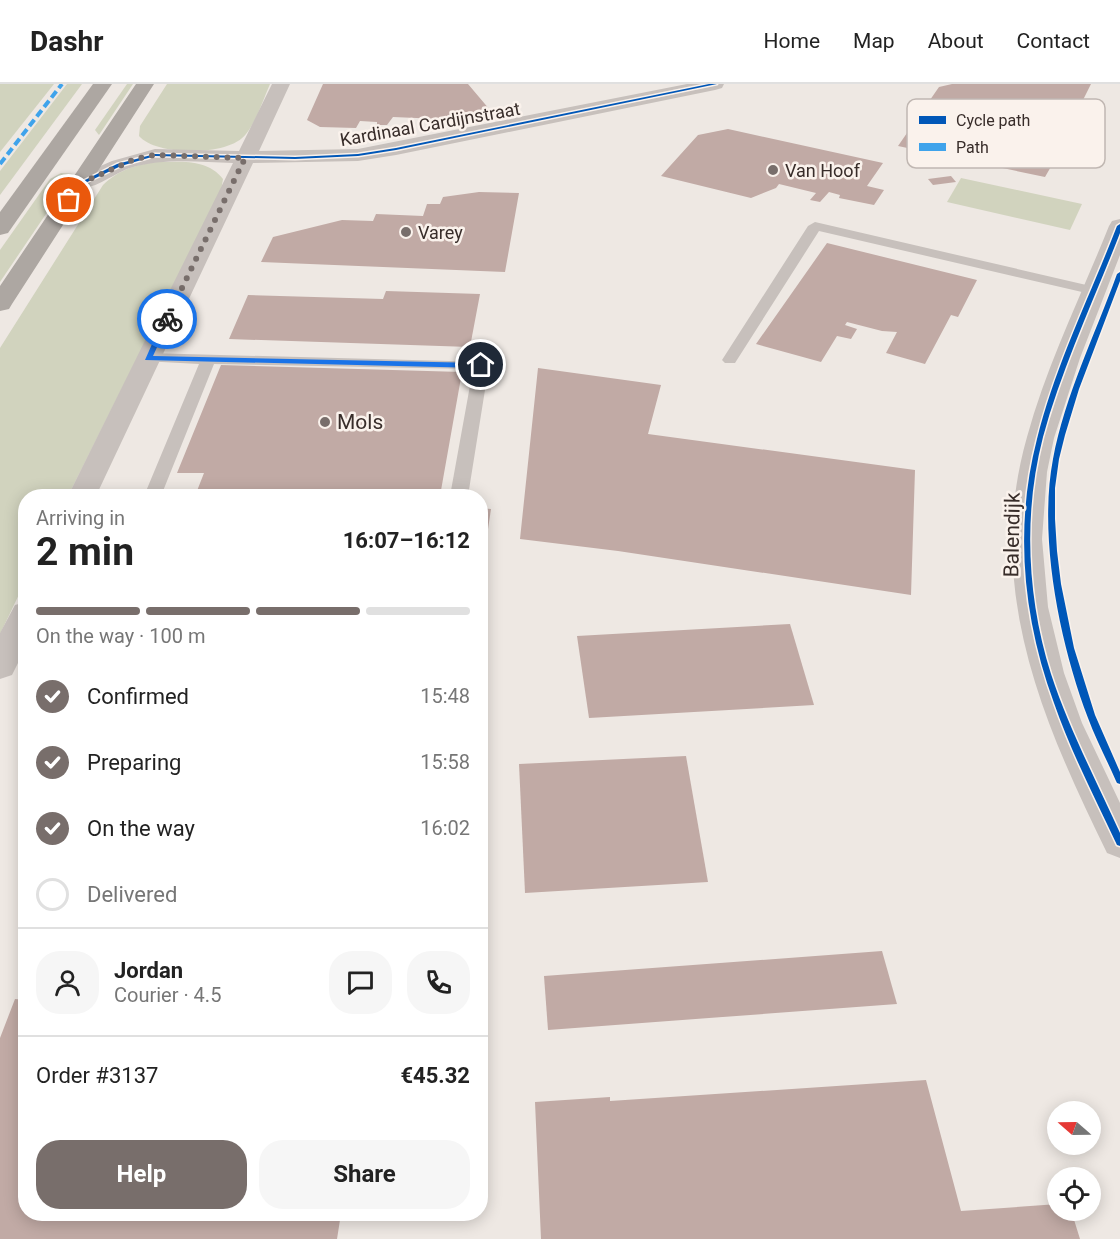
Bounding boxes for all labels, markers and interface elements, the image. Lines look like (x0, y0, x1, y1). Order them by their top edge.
text: Dashr (30, 25, 104, 58)
text: Home (764, 29, 820, 53)
text: Map (853, 29, 895, 53)
text: About (928, 29, 984, 53)
text: Contact (1017, 29, 1090, 53)
street label: Kardinaal Cardijnstraat (338, 98, 522, 150)
legend (907, 99, 1105, 168)
text: Cycle path (956, 111, 1030, 130)
text: Path (956, 138, 989, 157)
place label: Van Hoof (785, 160, 861, 181)
marker: Van Hoof (766, 163, 780, 177)
pin (43, 174, 94, 225)
icon: bag (52, 183, 85, 216)
place label: Varey (418, 222, 463, 243)
marker: Varey (399, 225, 413, 239)
courier (137, 289, 197, 349)
icon: bike (151, 303, 184, 336)
pin (455, 339, 506, 390)
icon: home (464, 348, 497, 381)
place label: Mols (337, 410, 383, 434)
marker: Mols (318, 415, 332, 429)
street label: Balendijk (999, 492, 1025, 578)
text: Arriving in (36, 506, 125, 530)
text: 16:07–16:12 (343, 528, 470, 553)
text: 2 min (36, 529, 134, 575)
text: On the way · 100 m (36, 624, 205, 648)
icon: check (36, 680, 69, 713)
text: Confirmed (87, 684, 189, 709)
text: 15:48 (420, 684, 470, 708)
icon: check (36, 746, 69, 779)
text: Preparing (87, 750, 181, 775)
text: 15:58 (420, 750, 470, 774)
icon: check (36, 812, 69, 845)
text: On the way (87, 816, 195, 841)
text: 16:02 (420, 816, 470, 840)
text: Delivered (87, 882, 177, 907)
button: person (36, 951, 99, 1014)
button: chat (329, 951, 392, 1014)
button: phone (407, 951, 470, 1014)
text: Jordan (114, 958, 183, 983)
text: Courier · 4.5 (114, 983, 221, 1007)
text: Order #3137 (36, 1063, 158, 1088)
text: €45.32 (401, 1063, 470, 1088)
north arrow (1047, 1101, 1101, 1155)
map controls (1047, 1101, 1101, 1221)
button: Help (36, 1140, 247, 1209)
button: Share (259, 1140, 470, 1209)
button: locate (1047, 1167, 1101, 1221)

